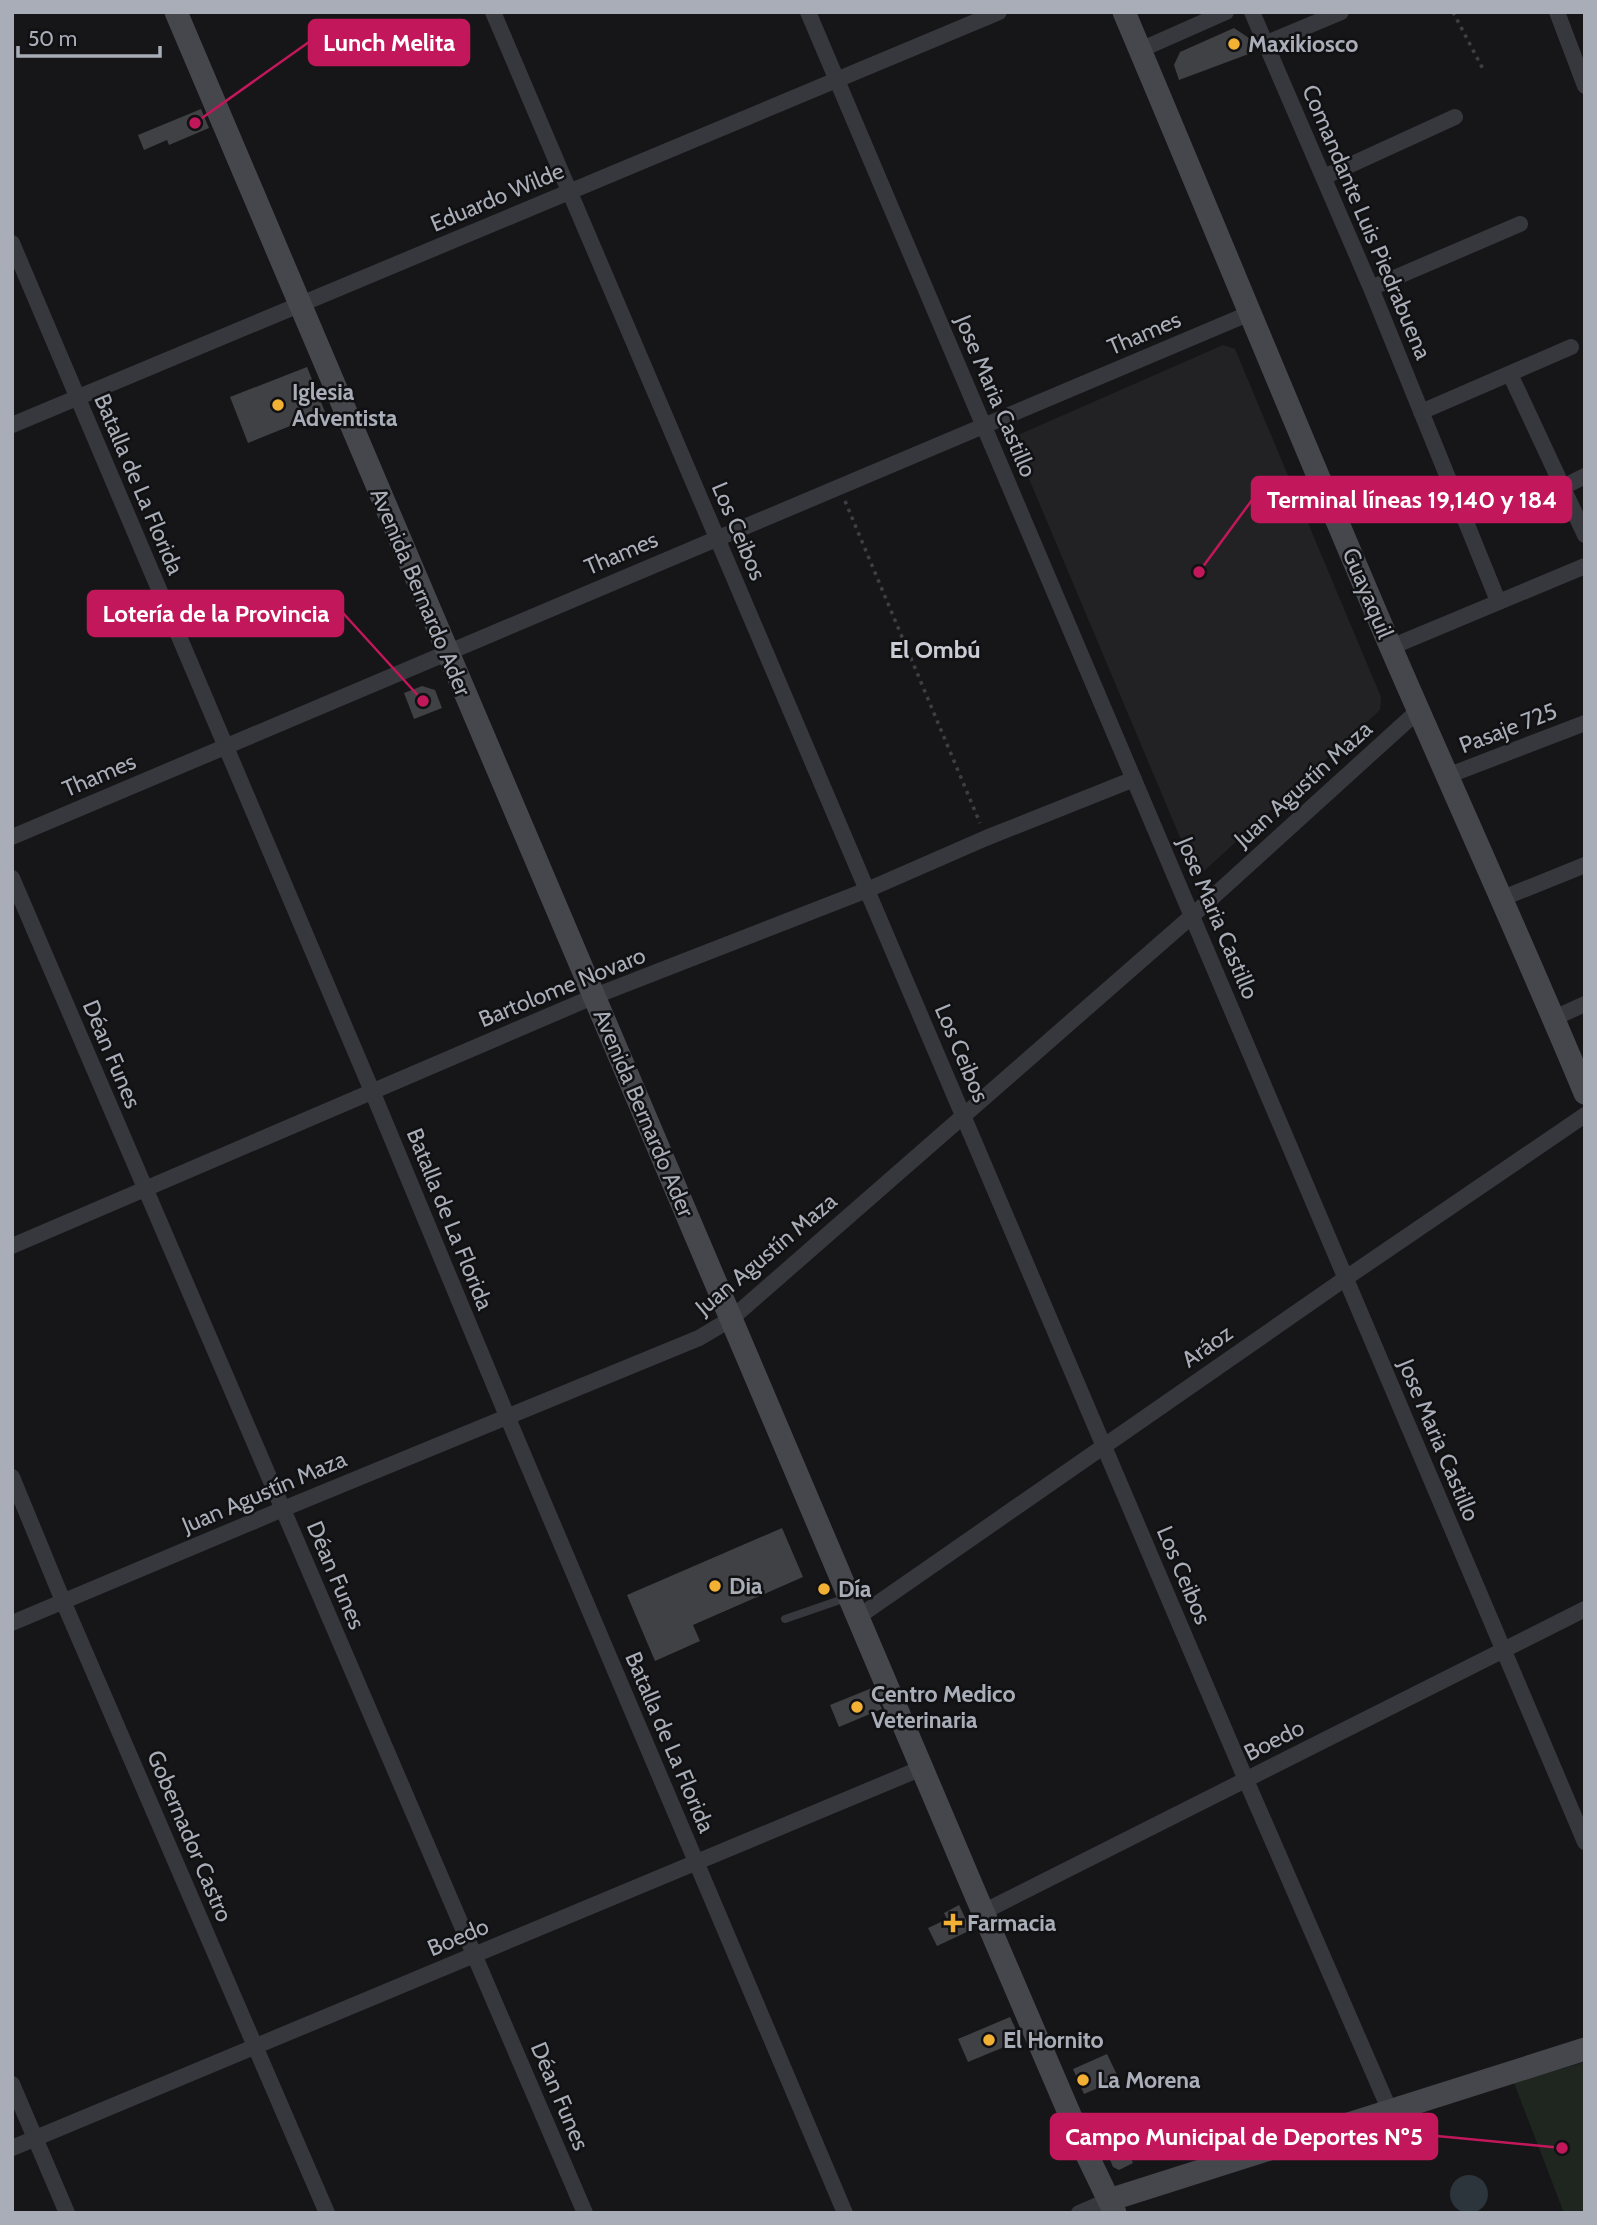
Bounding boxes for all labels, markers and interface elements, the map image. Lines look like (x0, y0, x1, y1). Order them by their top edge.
scale bar (18, 14, 159, 58)
callout: Lunch Melita (309, 20, 469, 65)
text: 50 m (28, 26, 77, 51)
text: Lunch Melita (323, 28, 455, 57)
place label: Maxikiosco (1248, 30, 1358, 58)
marker: Maxikiosco (1226, 36, 1242, 52)
street label: Comandante Luis Piedrabuena (1296, 80, 1438, 364)
street label: Eduardo Wilde (426, 156, 568, 238)
street label: Thames (1103, 305, 1185, 361)
street label: Jose Maria Castillo (949, 310, 1043, 481)
place label: Iglesia Adventista (292, 378, 398, 432)
street label: Batalla de La Florida (88, 389, 190, 579)
marker: Iglesia Adventista (270, 397, 286, 413)
callout: Terminal líneas 19,140 y 184 (1252, 477, 1571, 522)
street label: Los Ceibos (706, 478, 772, 584)
street label: Avenida Bernardo Ader (365, 484, 478, 701)
text: Terminal líneas 19,140 y 184 (1267, 485, 1557, 514)
street label: Thames (580, 525, 662, 581)
street label: Guayaquil (1336, 544, 1400, 643)
callout: Lotería de la Provincia (88, 591, 343, 636)
text: Lotería de la Provincia (103, 599, 330, 628)
district label: El Ombú (889, 635, 981, 664)
street label: Pasaje 725 (1455, 697, 1561, 759)
street label: Juan Agustín Maza (1228, 715, 1378, 854)
street label: Thames (58, 747, 140, 803)
street label: Jose Maria Castillo (1171, 832, 1265, 1003)
street label: Bartolome Novaro (474, 941, 650, 1033)
street label: Déan Funes (77, 996, 147, 1112)
street label: Los Ceibos (929, 1000, 995, 1106)
street label: Avenida Bernardo Ader (588, 1005, 701, 1222)
street label: Batalla de La Florida (401, 1124, 499, 1314)
street label: Juan Agustín Maza (689, 1187, 842, 1322)
street label: Aráoz (1176, 1319, 1238, 1373)
street label: Jose Maria Castillo (1392, 1354, 1486, 1525)
street label: Juan Agustín Maza (177, 1445, 350, 1540)
street label: Déan Funes (301, 1517, 371, 1633)
street label: Los Ceibos (1151, 1522, 1217, 1628)
place label: Dia (729, 1572, 763, 1600)
place label: Día (838, 1575, 872, 1603)
marker: Dia (707, 1578, 723, 1594)
marker: Día (816, 1581, 832, 1597)
street label: Batalla de La Florida (619, 1647, 721, 1837)
place label: Centro Medico Veterinaria (871, 1680, 1016, 1734)
marker: Centro Medico Veterinaria (849, 1699, 865, 1715)
street label: Boedo (1239, 1713, 1309, 1767)
street label: Gobernador Castro (141, 1746, 239, 1926)
place label: Farmacia (967, 1909, 1057, 1937)
street label: Boedo (423, 1912, 493, 1962)
marker: Farmacia (945, 1915, 961, 1931)
place label: El Hornito (1003, 2026, 1104, 2054)
marker: El Hornito (981, 2032, 997, 2048)
street label: Déan Funes (525, 2038, 595, 2154)
place label: La Morena (1097, 2066, 1201, 2094)
marker: La Morena (1075, 2072, 1091, 2088)
callout: Campo Municipal de Deportes Nº5 (1051, 2114, 1437, 2159)
text: Campo Municipal de Deportes Nº5 (1065, 2122, 1423, 2151)

